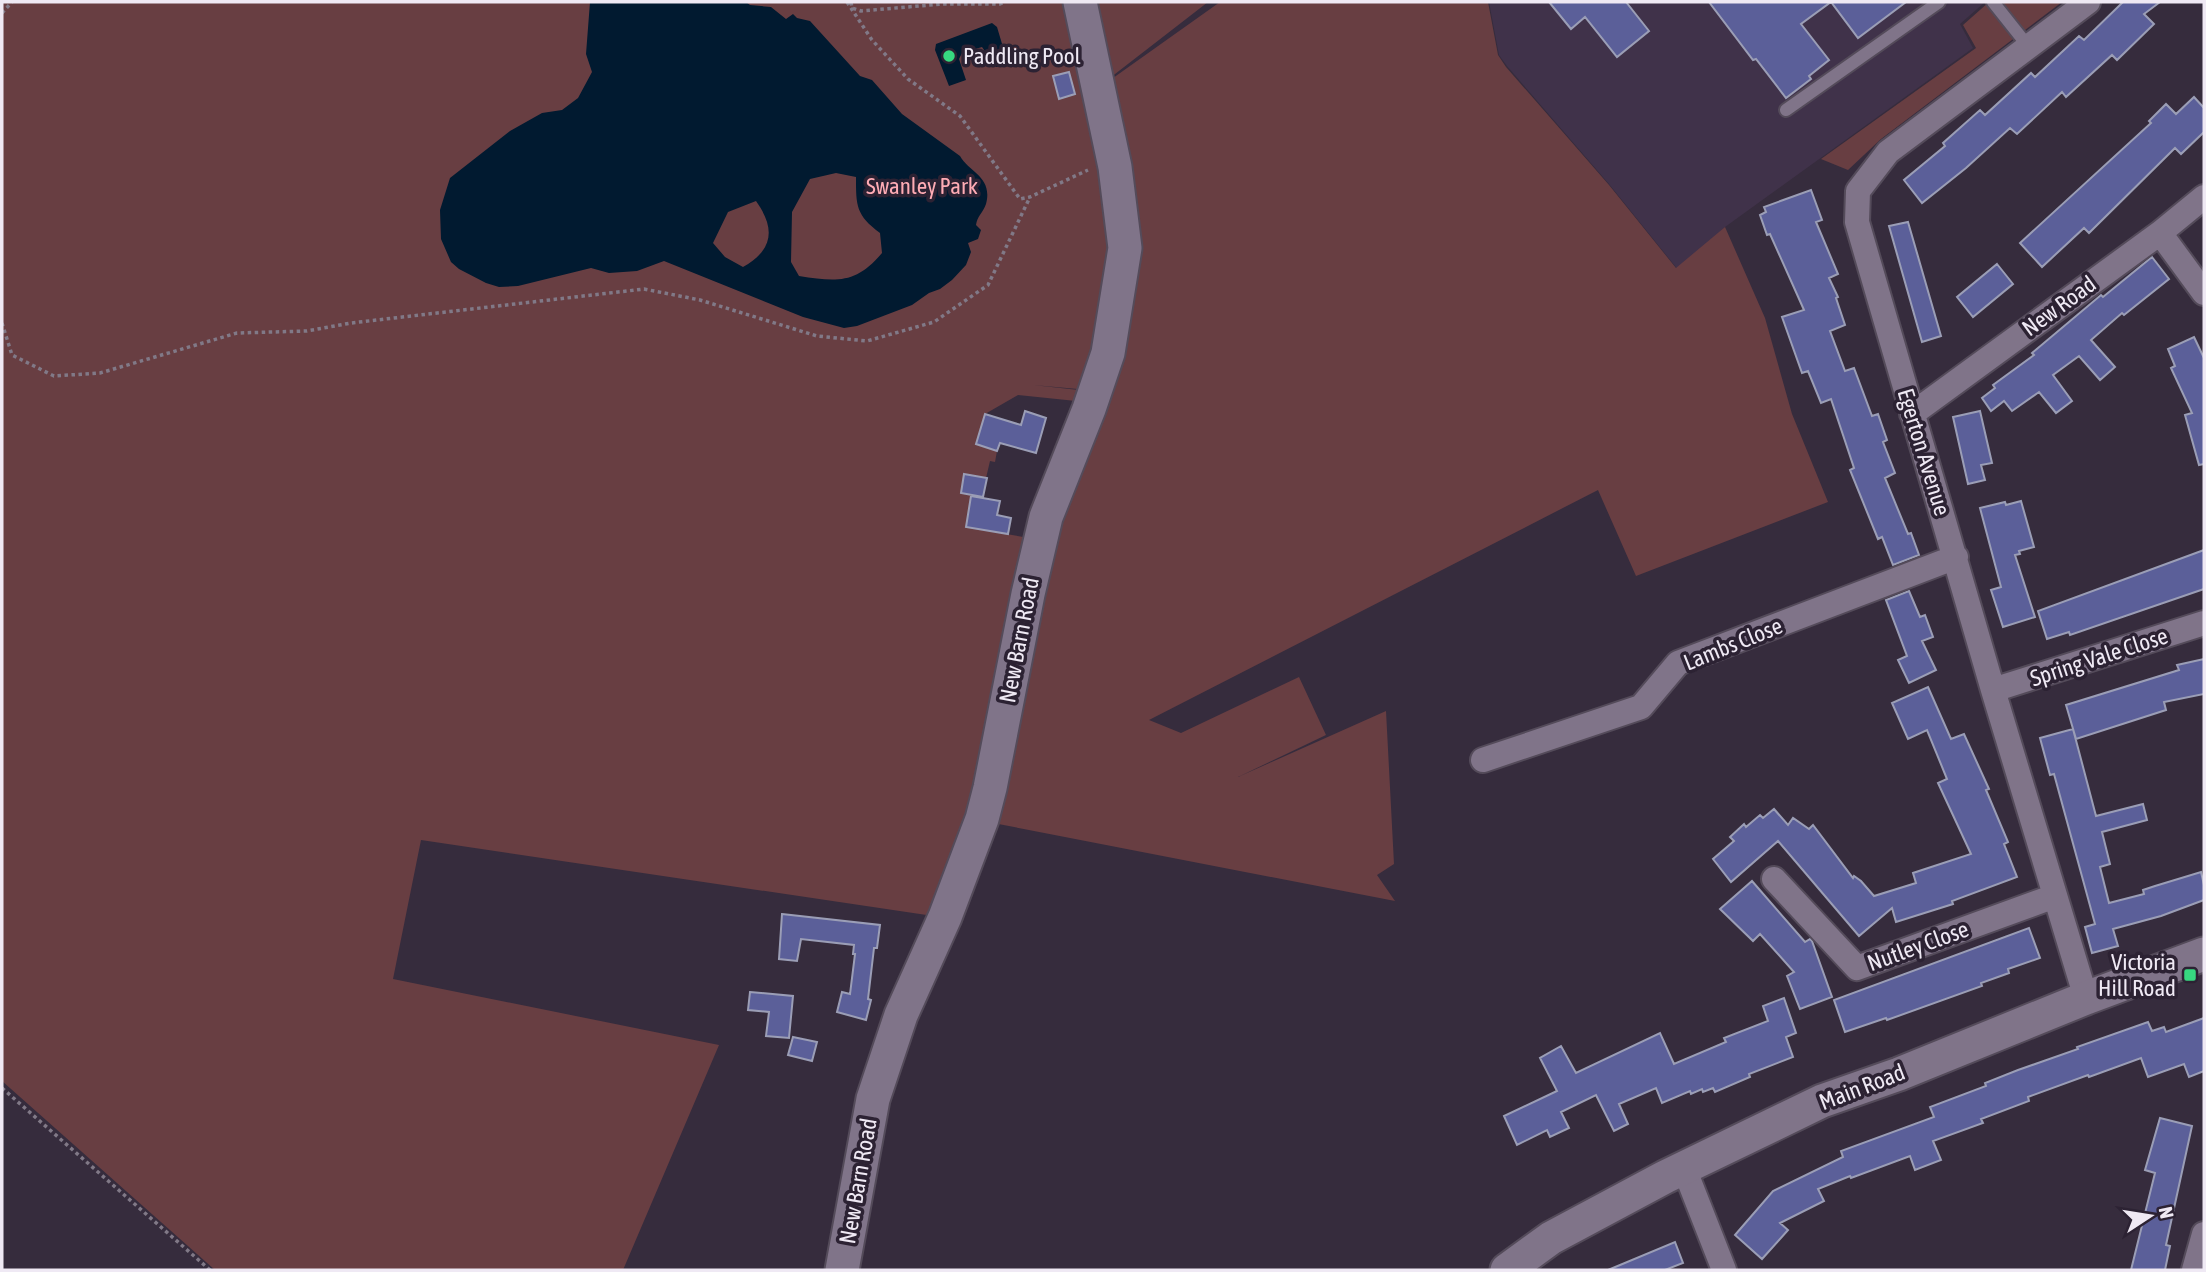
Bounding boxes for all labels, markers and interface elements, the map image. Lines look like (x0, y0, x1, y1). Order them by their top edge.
place label: Paddling Pool (963, 43, 1081, 69)
marker: Paddling Pool (941, 48, 957, 64)
park label: Swanley Park (866, 173, 978, 199)
street label: New Road (2017, 271, 2101, 341)
street label: Egerton Avenue (1892, 385, 1956, 519)
street label: New Barn Road (994, 575, 1044, 705)
street label: Lambs Close (1680, 612, 1786, 676)
street label: Spring Vale Close (2027, 623, 2171, 691)
street label: Nutley Close (1864, 916, 1972, 976)
place label: Victoria Hill Road (2098, 949, 2176, 1001)
marker: Victoria Hill Road (2182, 967, 2198, 983)
street label: Main Road (1816, 1059, 1908, 1115)
street label: New Barn Road (834, 1116, 882, 1246)
north arrow (2115, 1181, 2185, 1251)
text: N (2155, 1205, 2179, 1220)

